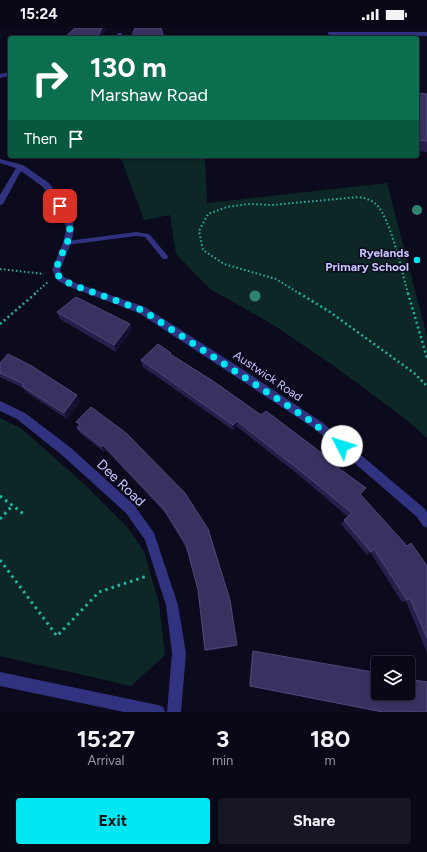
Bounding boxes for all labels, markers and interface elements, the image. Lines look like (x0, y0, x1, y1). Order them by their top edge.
text: 15:24 (20, 5, 58, 23)
text: 130 m (90, 50, 167, 84)
icon: right (24, 52, 76, 104)
text: Marshaw Road (90, 84, 208, 106)
icon: arrive (65, 128, 87, 150)
text: Then (24, 130, 57, 148)
pin (43, 189, 77, 223)
icon: arrive (49, 195, 71, 217)
place label: Ryelands Primary School (325, 246, 409, 274)
marker: Ryelands Primary School (412, 255, 422, 265)
street label: Austwick Road (231, 348, 305, 404)
position arrow (321, 425, 363, 467)
street label: Dee Road (93, 456, 149, 510)
map controls (371, 656, 415, 700)
button: layers (371, 656, 415, 700)
text: 15:27 (77, 724, 135, 753)
text: 3 (216, 724, 229, 753)
text: 180 (310, 724, 350, 753)
text: Arrival (88, 753, 124, 768)
text: min (212, 753, 233, 768)
text: m (325, 753, 336, 768)
button: Exit (16, 798, 210, 844)
button: Share (218, 798, 411, 844)

